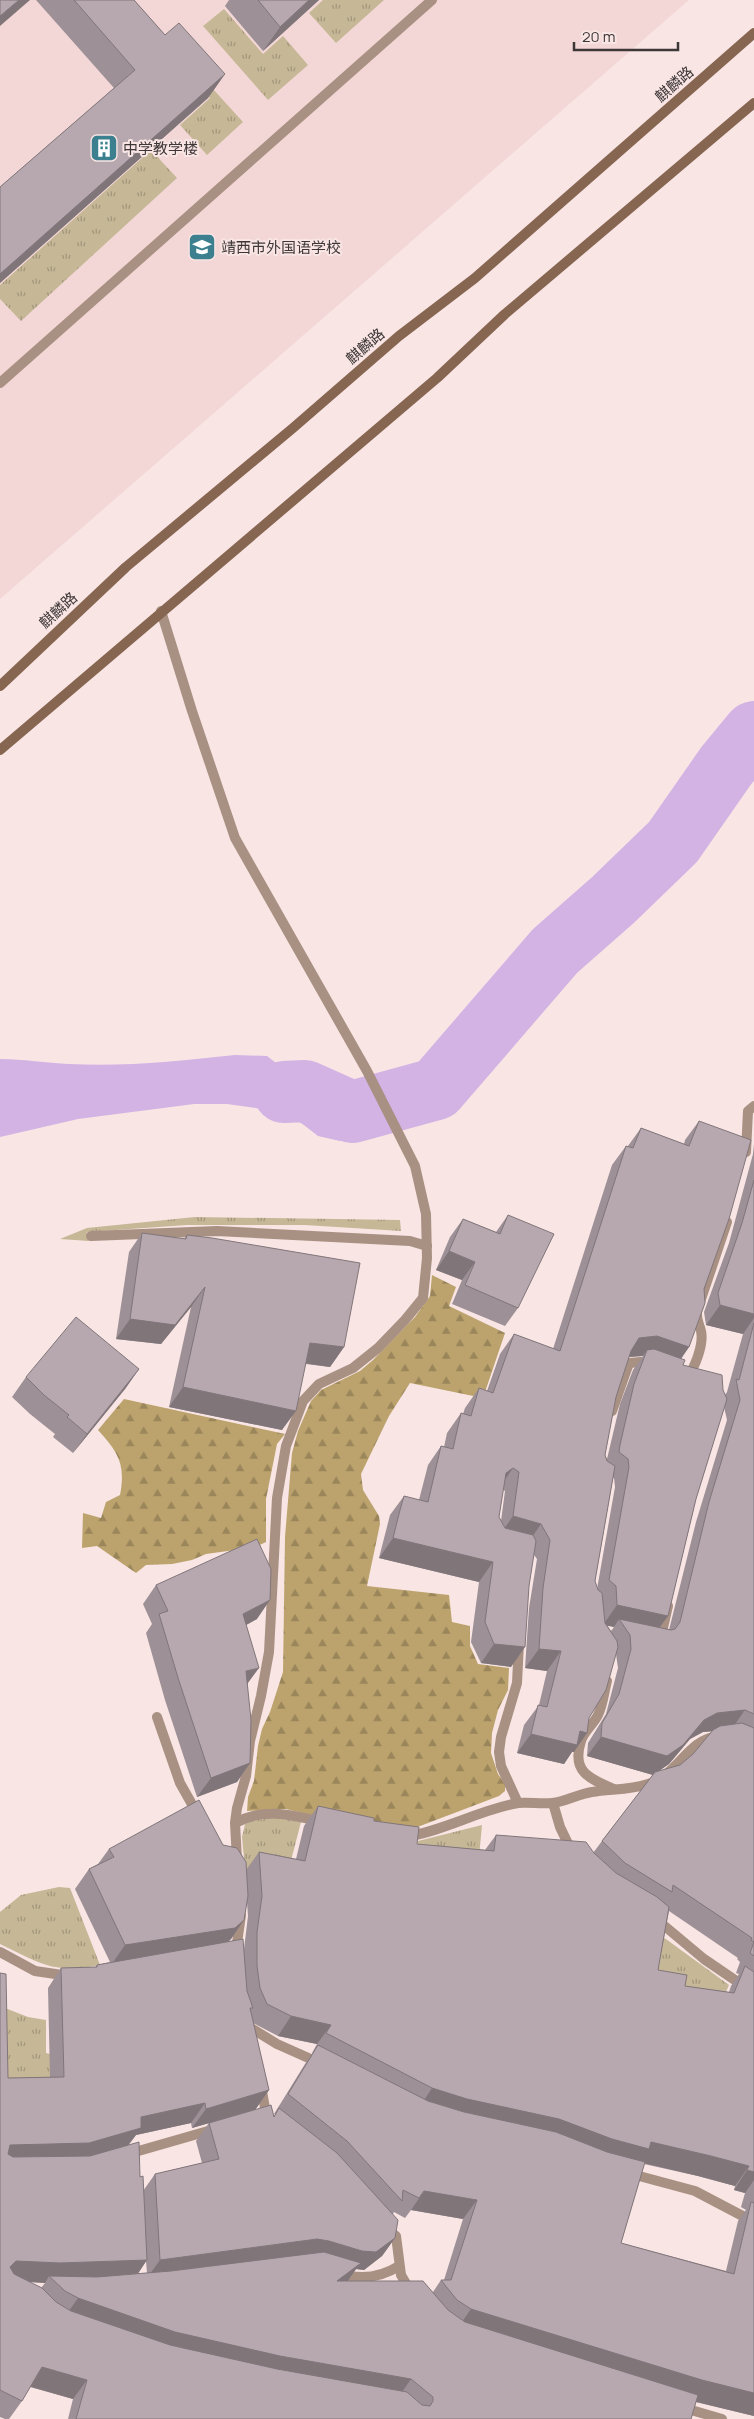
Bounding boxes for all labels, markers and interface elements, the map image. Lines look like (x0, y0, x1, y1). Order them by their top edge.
scale bar (574, 20, 678, 52)
text: 20 m (582, 26, 615, 47)
street label: 麒麟路 (650, 61, 698, 107)
building icon: 中学教学楼 (89, 133, 119, 163)
place label: 中学教学楼 (123, 138, 198, 159)
school or university icon: 靖西市外国语学校 (187, 232, 217, 262)
place label: 靖西市外国语学校 (221, 237, 341, 258)
street label: 麒麟路 (341, 323, 389, 369)
street label: 麒麟路 (34, 587, 82, 633)

